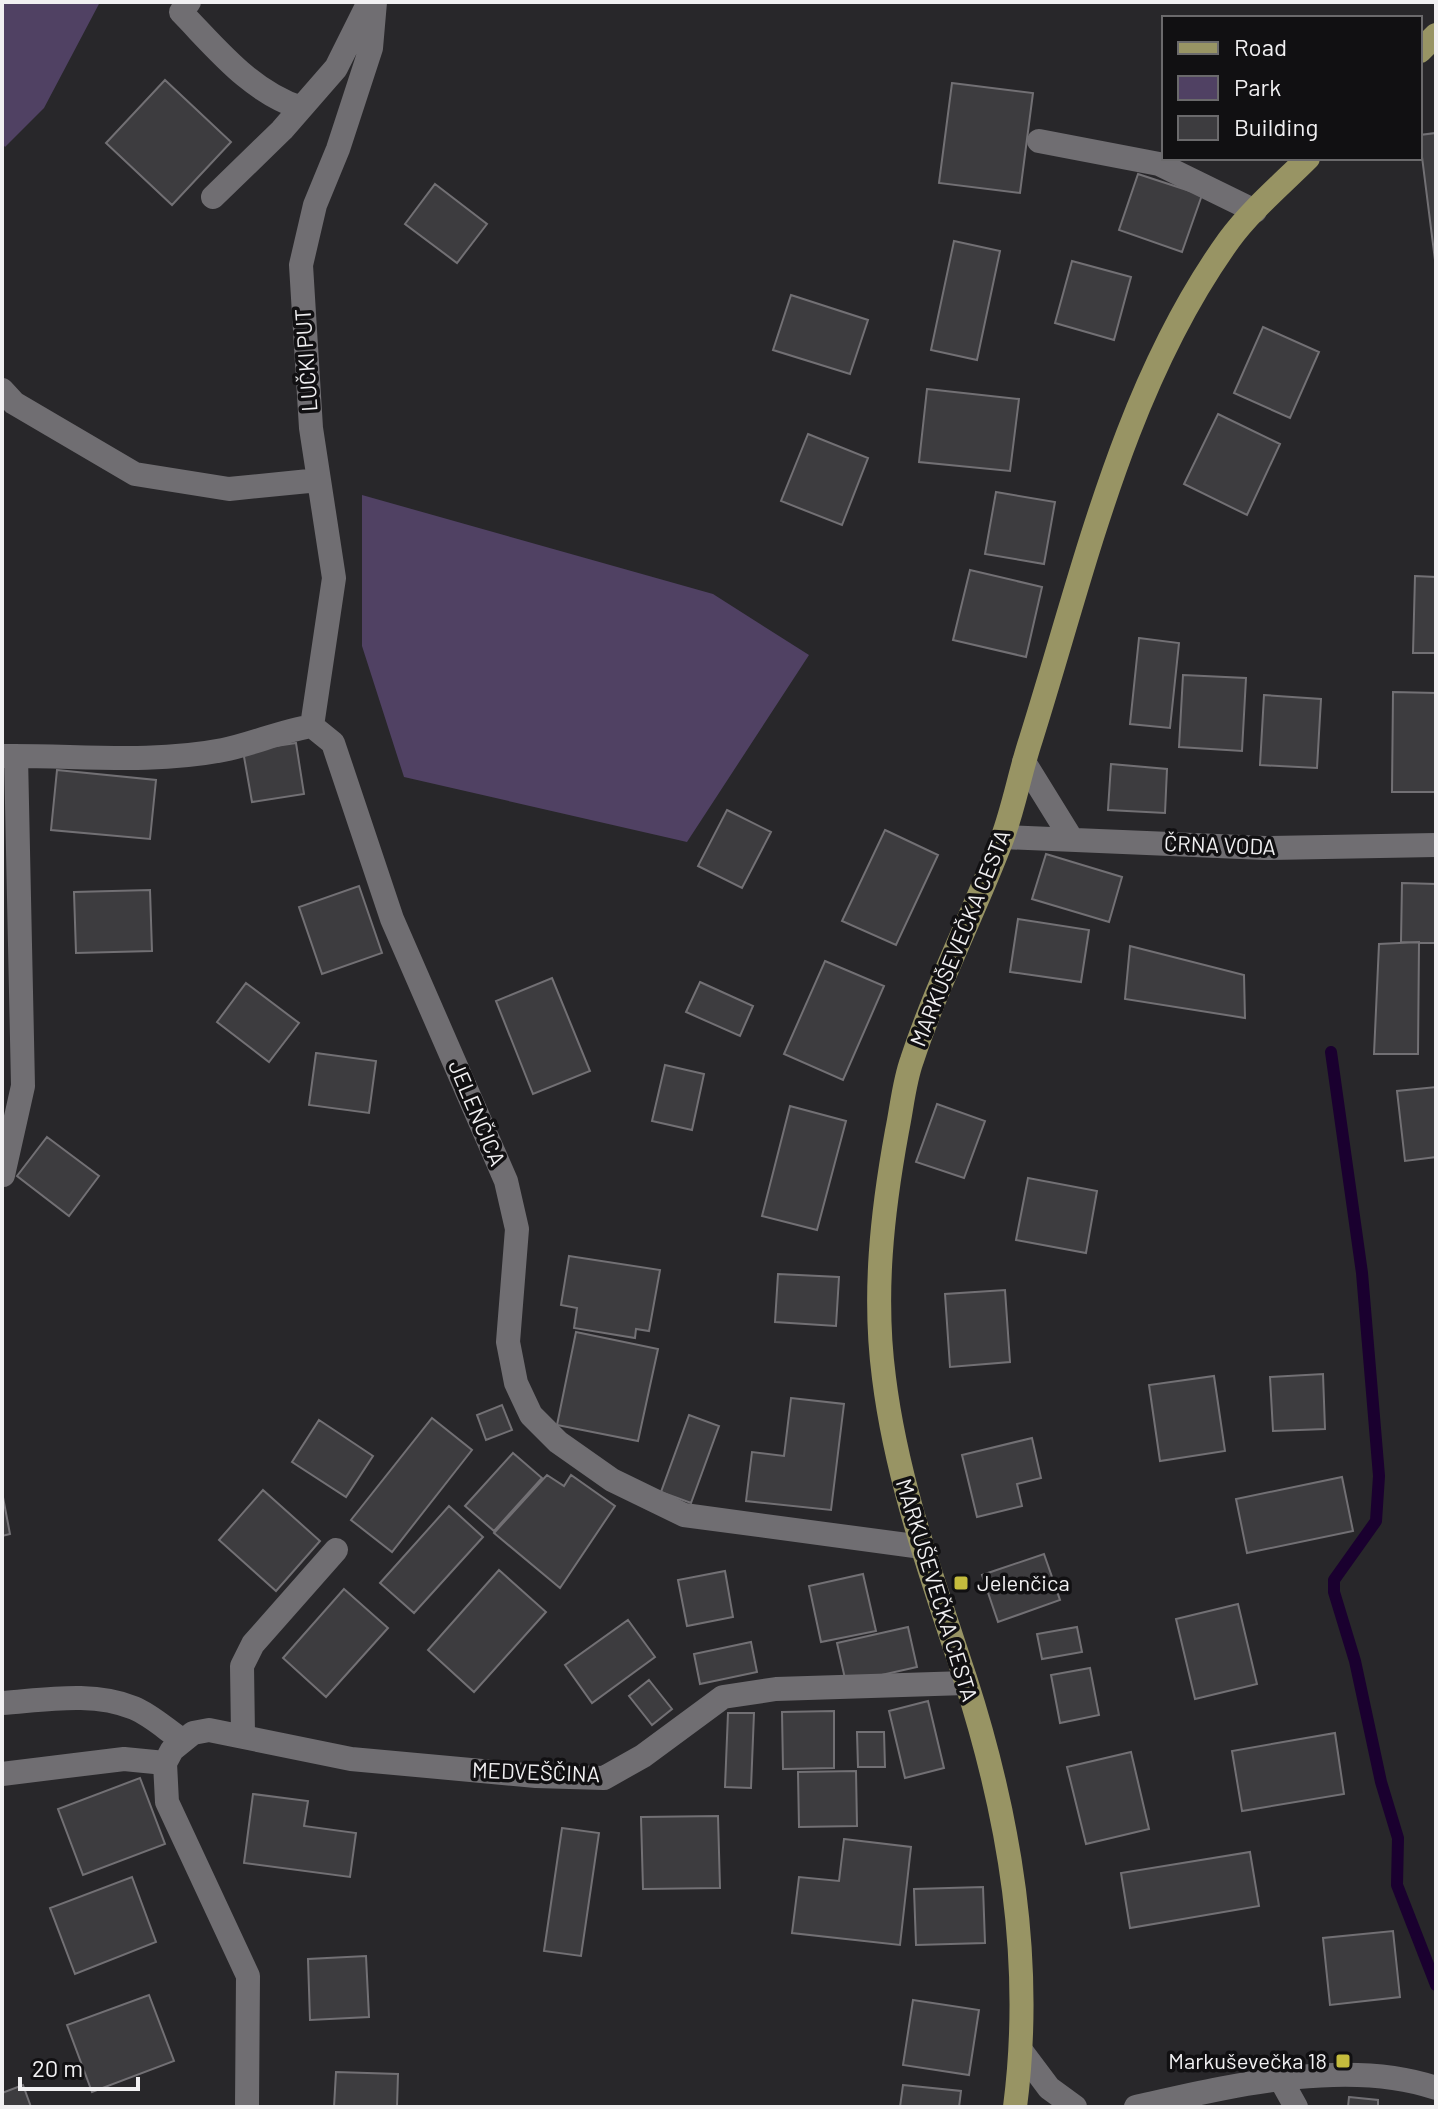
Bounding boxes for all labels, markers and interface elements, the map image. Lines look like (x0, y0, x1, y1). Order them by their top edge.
legend (1162, 16, 1422, 160)
text: Road (1234, 32, 1287, 61)
text: Park (1234, 72, 1281, 101)
text: Building (1234, 112, 1318, 141)
street label: LUČKI PUT (288, 308, 322, 412)
street label: MARKUŠEVEČKA CESTA (904, 825, 1014, 1050)
street label: ČRNA VODA (1164, 829, 1276, 859)
street label: JELENČICA (444, 1056, 512, 1169)
street label: MARKUŠEVEČKA CESTA (892, 1475, 984, 1704)
place label: Jelenčica (977, 1569, 1070, 1595)
marker: Jelenčica (952, 1574, 970, 1592)
street label: MEDVEŠČINA (471, 1756, 601, 1786)
scale bar (20, 2041, 138, 2091)
place label: Markuševečka 18 (1168, 2047, 1327, 2073)
marker: Markuševečka 18 (1334, 2052, 1352, 2070)
text: 20 m (32, 2053, 83, 2082)

